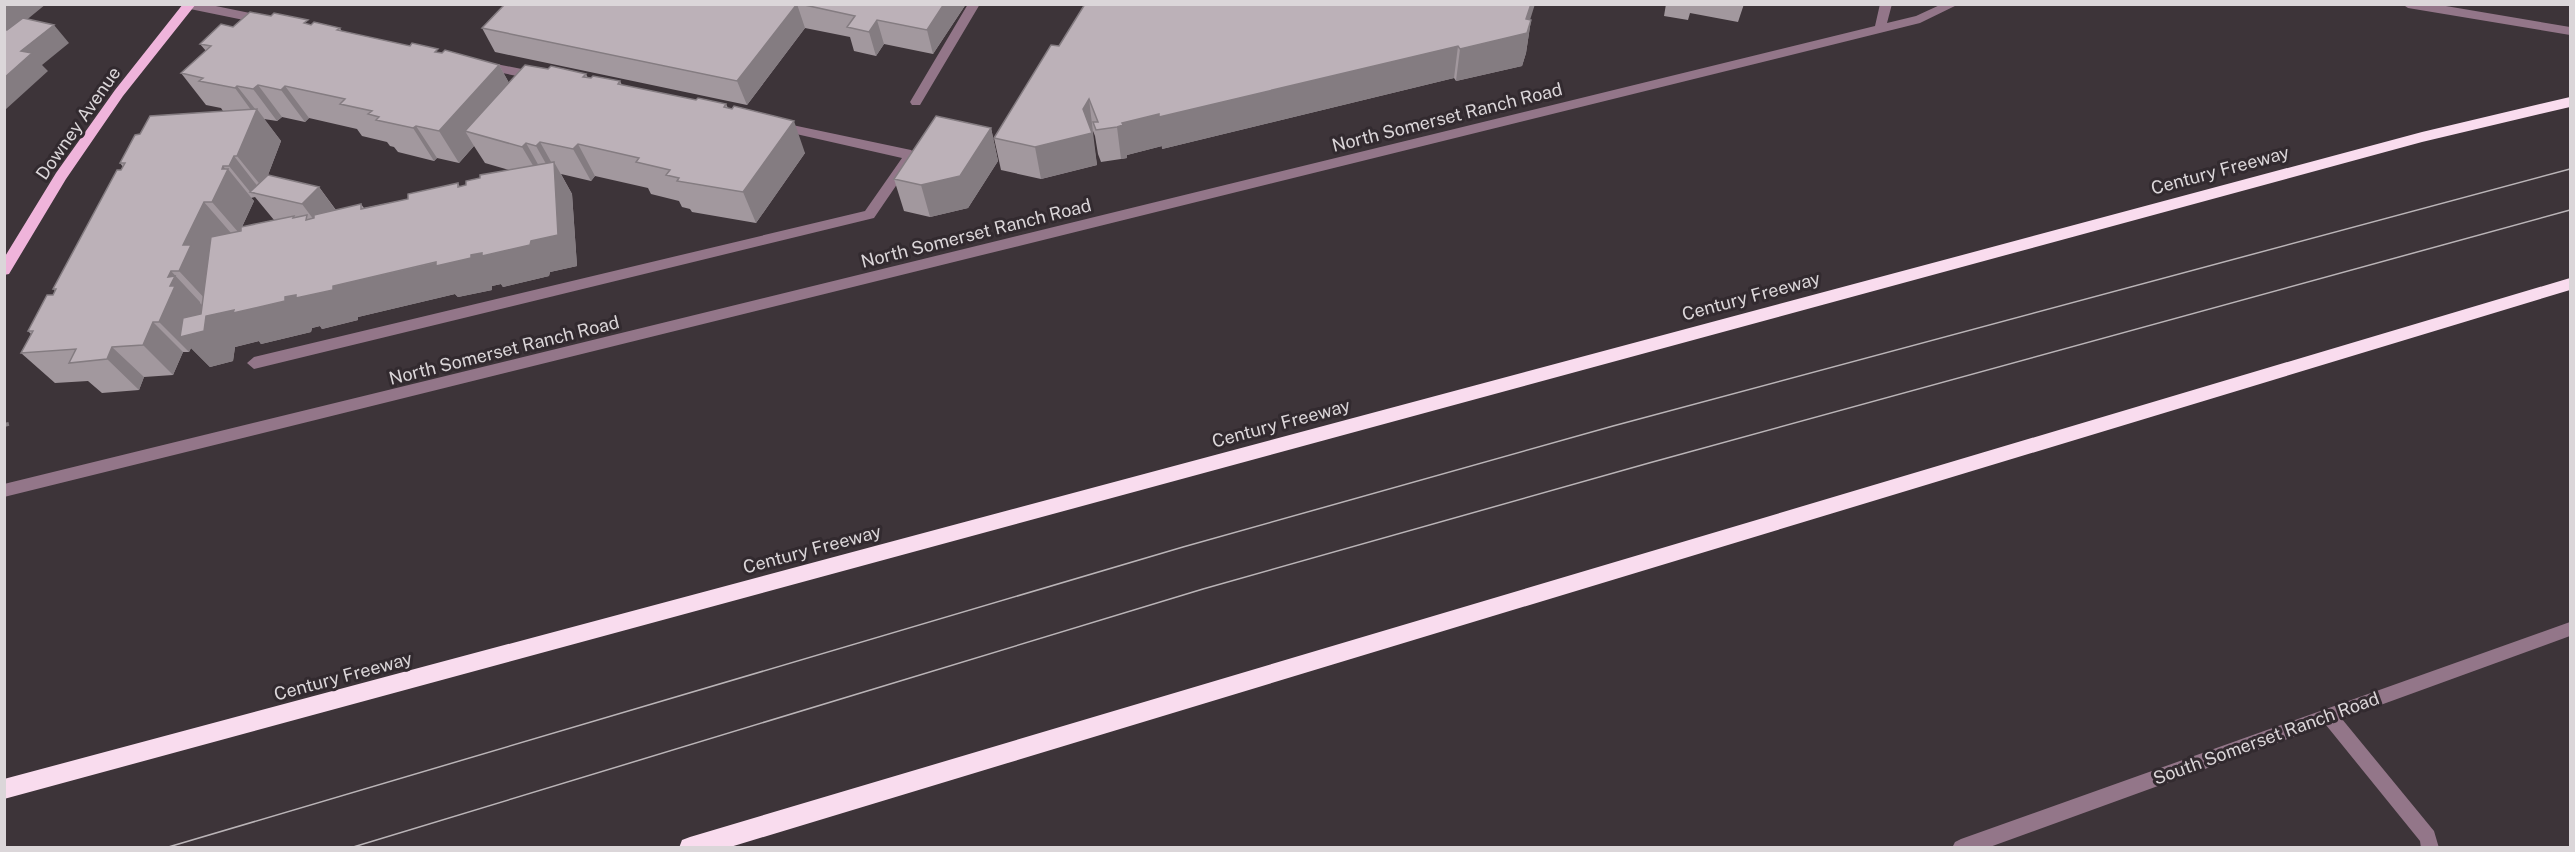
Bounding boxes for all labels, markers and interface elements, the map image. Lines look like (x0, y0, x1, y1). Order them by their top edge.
street label: Downey Avenue (31, 63, 125, 183)
street label: North Somerset Ranch Road (1330, 78, 1564, 156)
street label: Century Freeway (2149, 141, 2292, 199)
street label: North Somerset Ranch Road (859, 194, 1093, 272)
street label: Century Freeway (1680, 267, 1823, 325)
street label: North Somerset Ranch Road (387, 311, 621, 389)
street label: Century Freeway (1210, 394, 1353, 452)
street label: Century Freeway (741, 520, 884, 578)
street label: Century Freeway (272, 647, 415, 705)
street label: South Somerset Ranch Road (2150, 687, 2382, 789)

